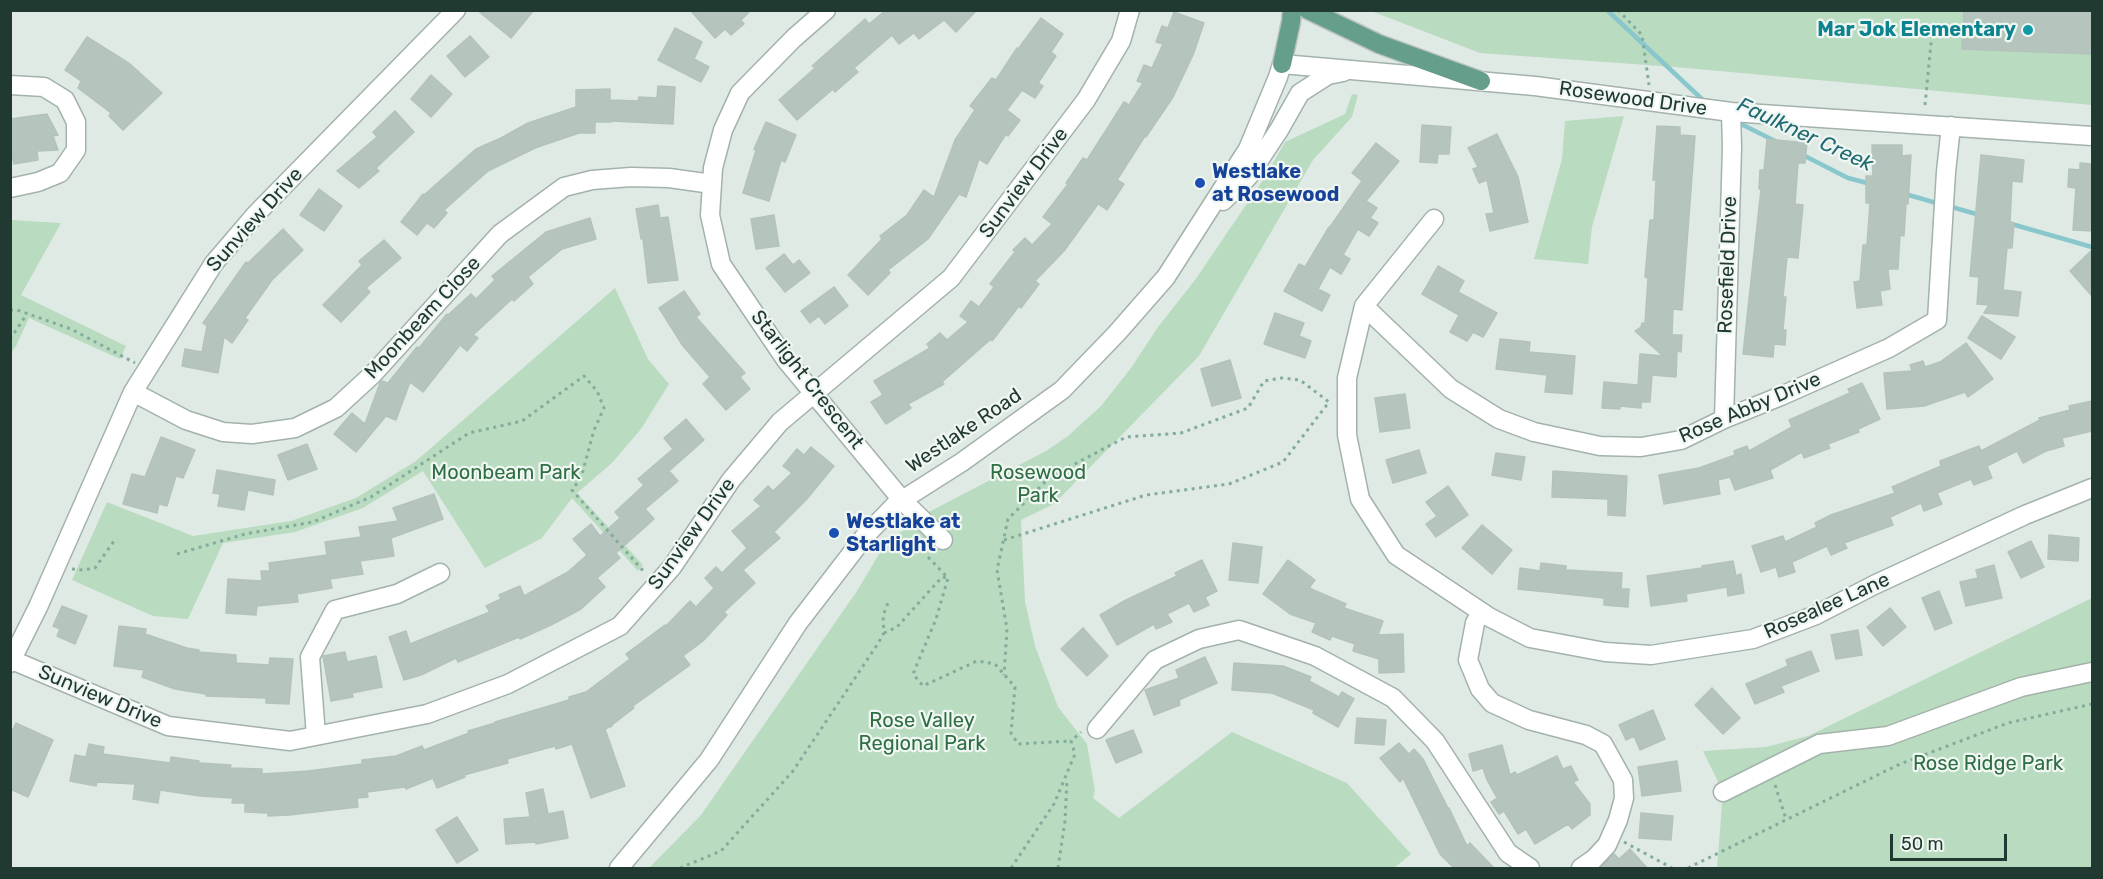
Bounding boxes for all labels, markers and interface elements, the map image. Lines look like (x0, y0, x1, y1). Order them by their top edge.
place label: Mar Jok Elementary (1817, 18, 2016, 42)
marker: Mar Jok Elementary (2021, 23, 2035, 37)
street label: Rosewood Drive (1557, 77, 1709, 121)
water label: Faulkner Creek (1733, 93, 1877, 177)
street label: Sunview Drive (975, 123, 1073, 243)
place label: Westlake at Rosewood (1212, 160, 1339, 207)
street label: Sunview Drive (202, 163, 308, 277)
marker: Westlake at Rosewood (1193, 176, 1207, 190)
street label: Rosefield Drive (1714, 196, 1742, 334)
street label: Moonbeam Close (360, 252, 486, 384)
street label: Starlight Crescent (745, 306, 869, 454)
street label: Rose Abby Drive (1676, 367, 1824, 449)
street label: Westlake Road (902, 384, 1026, 478)
park label: Moonbeam Park (431, 461, 581, 485)
park label: Rosewood Park (990, 461, 1086, 508)
street label: Sunview Drive (643, 473, 741, 595)
place label: Westlake at Starlight (846, 510, 960, 557)
marker: Westlake at Starlight (827, 526, 841, 540)
street label: Rosealee Lane (1761, 568, 1893, 644)
street label: Sunview Drive (34, 660, 166, 734)
park label: Rose Valley Regional Park (859, 709, 985, 756)
park label: Rose Ridge Park (1913, 752, 2063, 776)
scale bar (1893, 822, 2010, 860)
text: 50 m (1901, 833, 1944, 855)

